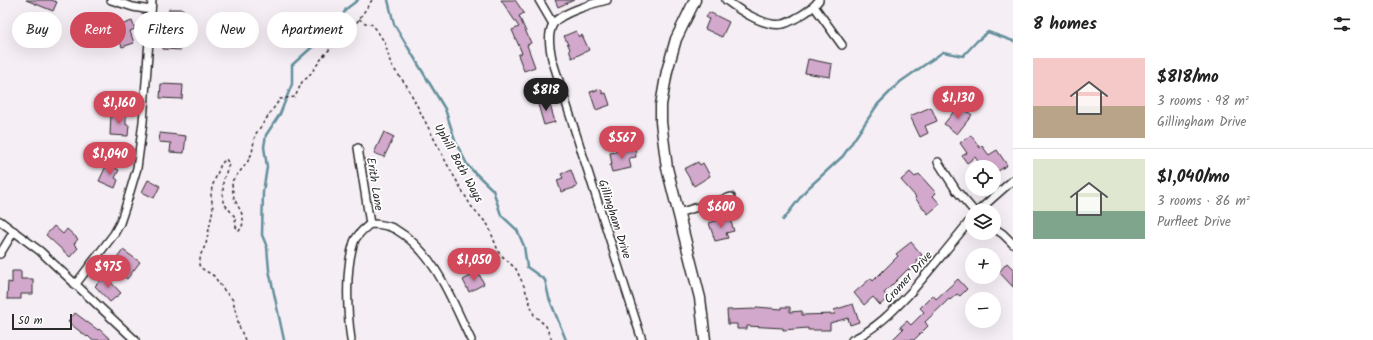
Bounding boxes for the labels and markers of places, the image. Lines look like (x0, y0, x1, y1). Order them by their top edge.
pin: $818 (522, 78, 570, 112)
pin: $1,130 (925, 86, 991, 120)
pin: $1,160 (86, 91, 152, 125)
pin: $567 (598, 126, 646, 160)
pin: $1,040 (77, 142, 143, 176)
pin: $600 (697, 195, 745, 229)
pin: $1,050 (441, 248, 507, 282)
pin: $975 (84, 255, 132, 289)

